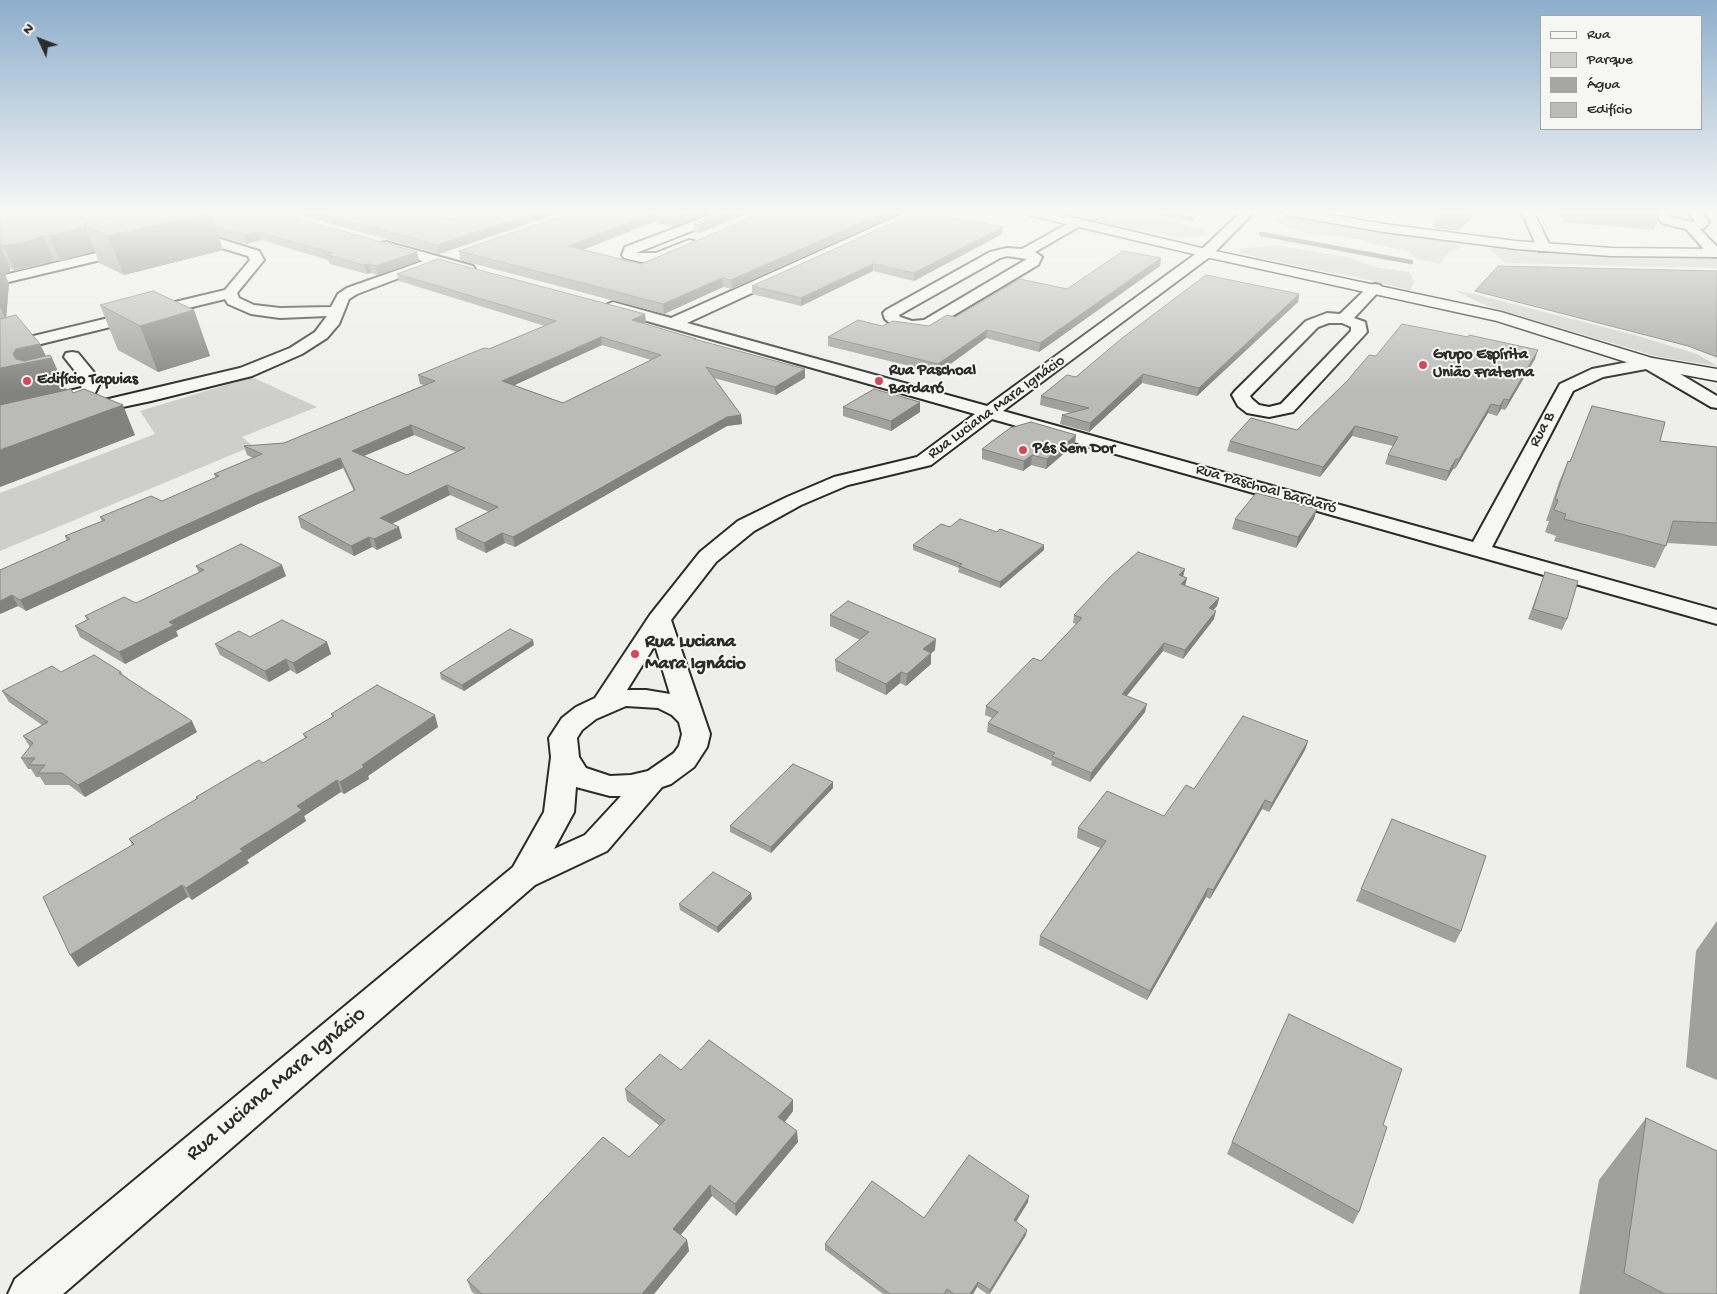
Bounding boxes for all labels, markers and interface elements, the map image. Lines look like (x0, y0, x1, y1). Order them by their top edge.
north arrow (15, 15, 65, 65)
legend (1540, 15, 1702, 130)
text: N (19, 20, 38, 39)
text: Rua (1587, 26, 1610, 44)
text: Parque (1587, 51, 1633, 69)
text: Água (1587, 76, 1620, 94)
text: Edifício (1587, 101, 1632, 119)
place label: Grupo Espírita União Fraterna (1433, 346, 1534, 384)
street label: Rua Luciana Mara Ignácio (925, 352, 1069, 464)
marker: Grupo Espírita União Fraterna (1417, 359, 1429, 371)
place label: Rua Paschoal Bardaró (889, 362, 976, 400)
place label: Edifício Tapuias (37, 371, 138, 391)
marker: Edifício Tapuias (21, 375, 33, 387)
marker: Rua Paschoal Bardaró (873, 375, 885, 387)
street label: Rua B (1526, 409, 1560, 451)
place label: Pés Sem Dor (1033, 440, 1115, 460)
marker: Pés Sem Dor (1017, 444, 1029, 456)
street label: Rua Paschoal Bardaró (1193, 461, 1339, 519)
place label: Rua Luciana Mara Ignácio (645, 632, 746, 676)
marker: Rua Luciana Mara Ignácio (629, 648, 641, 660)
street label: Rua Luciana Mara Ignácio (182, 1002, 372, 1168)

